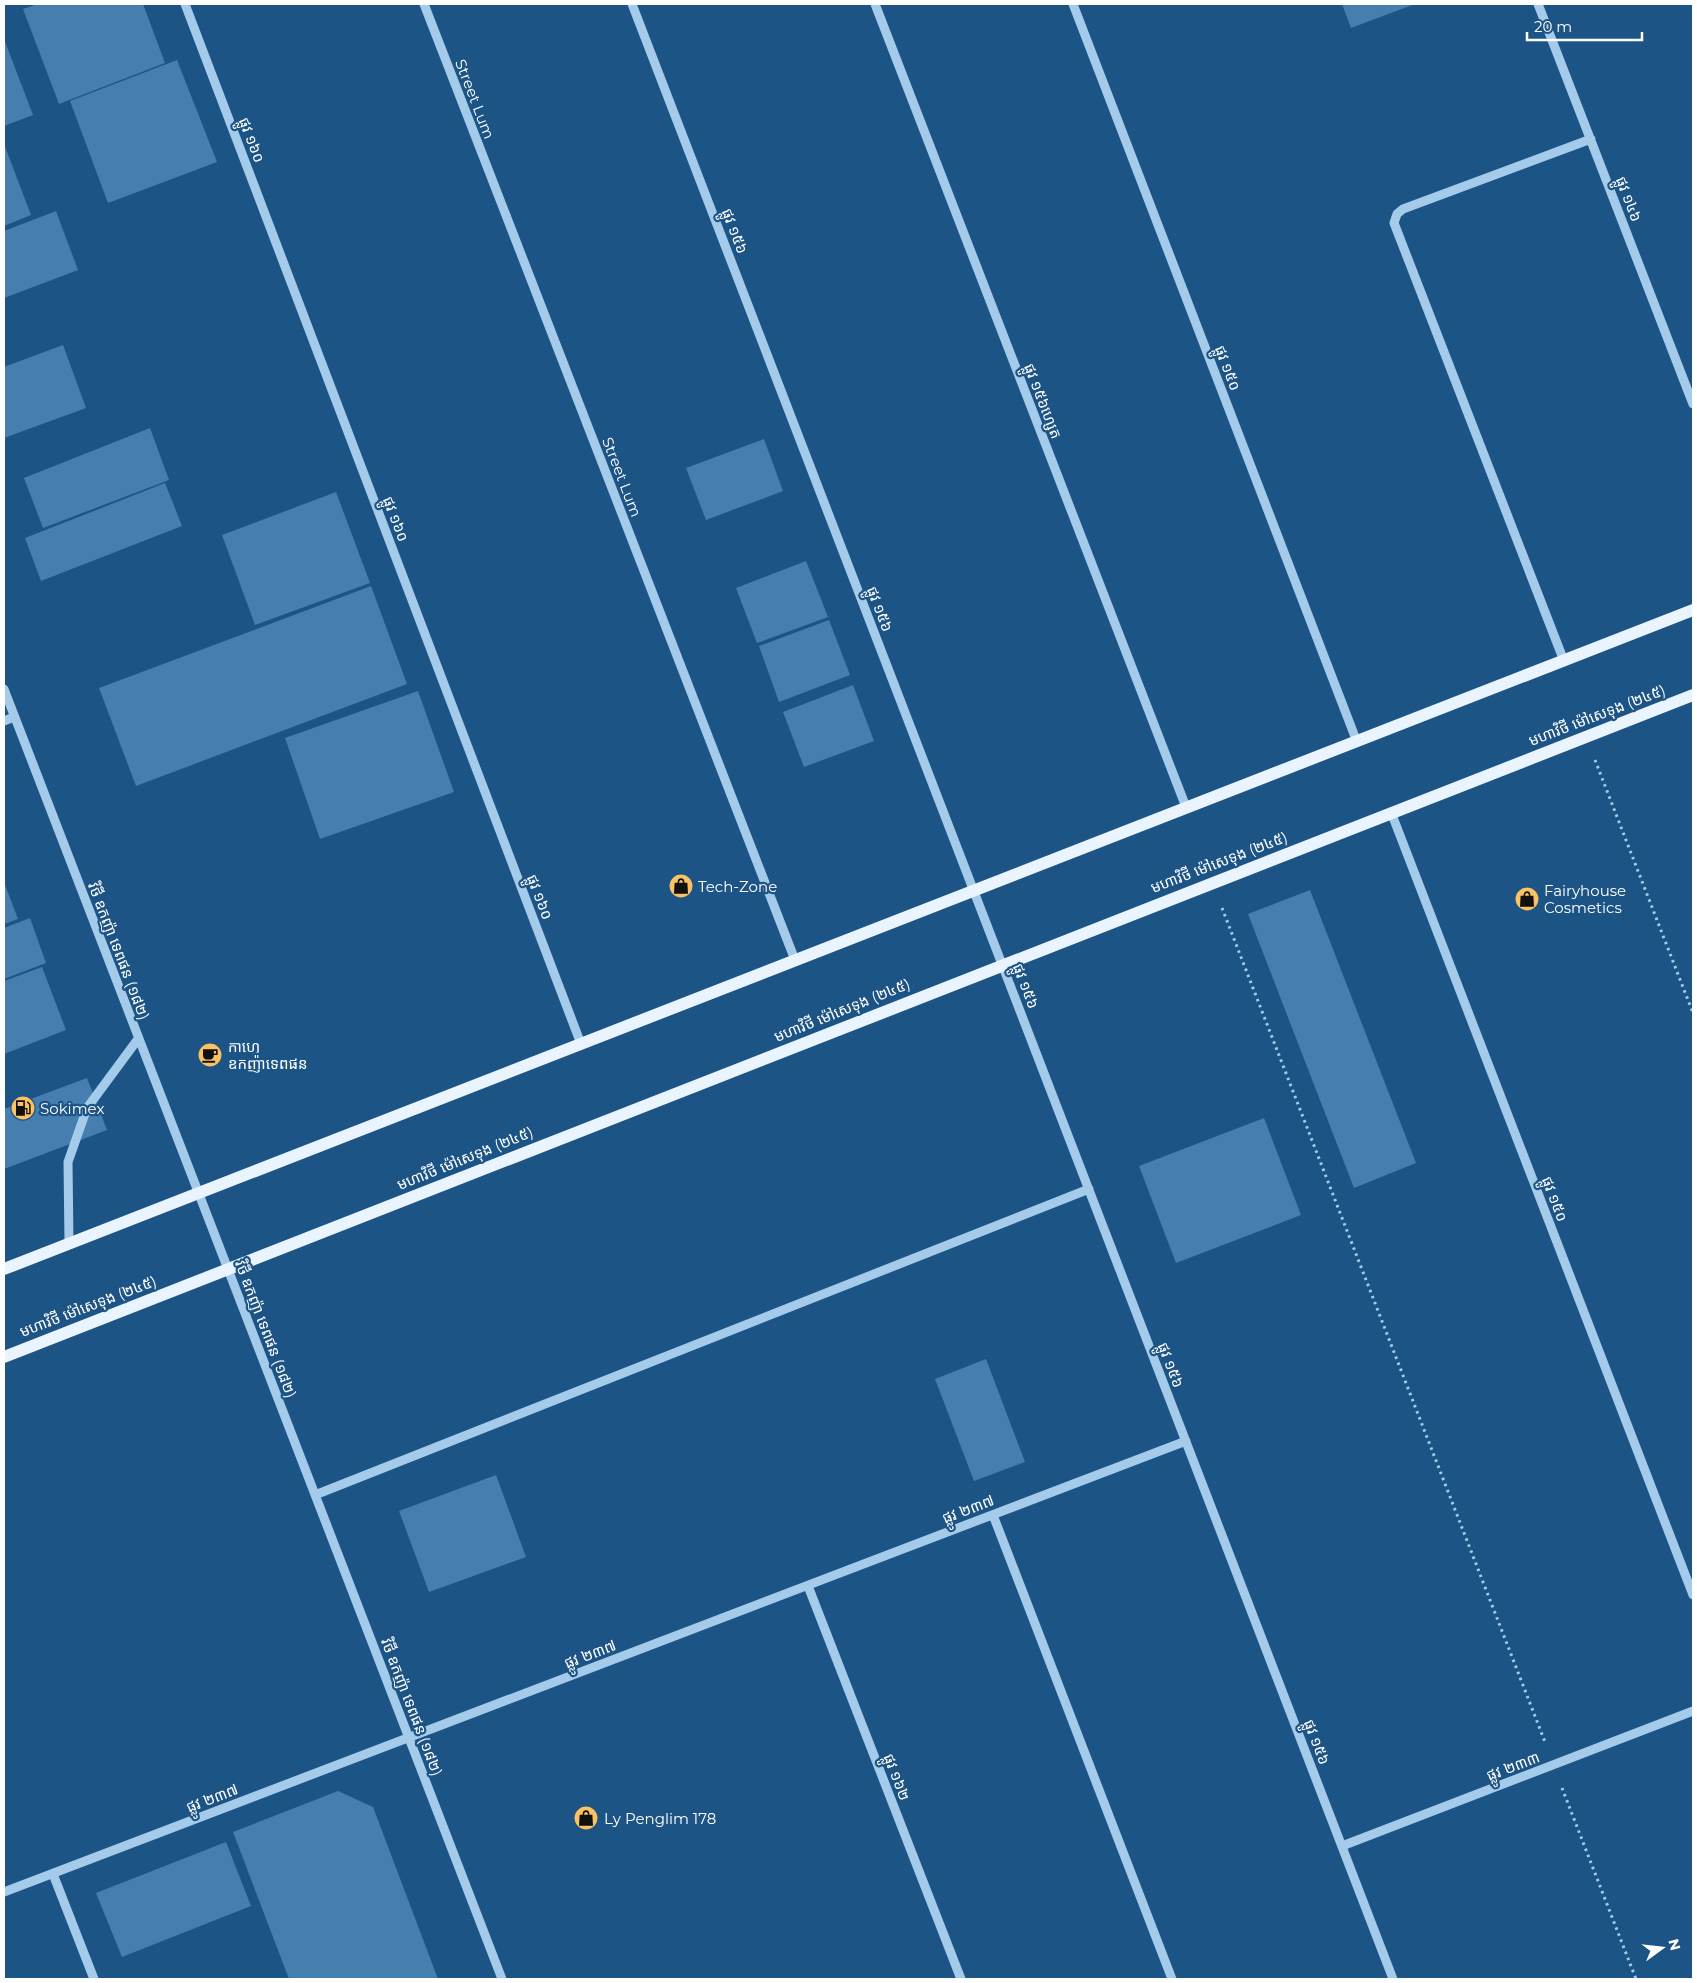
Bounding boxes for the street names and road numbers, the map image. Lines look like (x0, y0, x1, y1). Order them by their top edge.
street label: Street Lum (451, 56, 499, 142)
street label: ផ្លូវ ១៦០ (231, 115, 269, 167)
street label: ផ្លូវ ១៤៦ (1608, 174, 1646, 226)
street label: ផ្លូវ ១៥៦ (714, 206, 752, 258)
street label: ផ្លូវ ១៥០ (1207, 343, 1245, 395)
street label: ផ្លូវ ១៥៦ហ្សេត (1016, 361, 1066, 443)
street label: Street Lum (598, 434, 646, 520)
street label: ផ្លូវ ១៦០ (375, 494, 413, 546)
street label: ផ្លូវ ១៥៦ (859, 584, 897, 636)
street label: មហាវិថី ម៉ៅសេទុង (២៤៥) (1526, 680, 1668, 750)
street label: មហាវិថី ម៉ៅសេទុង (២៤៥) (1148, 827, 1290, 897)
street label: ផ្លូវ ១៦០ (519, 872, 557, 924)
street label: វិថី ឧកញ៉ា ទេពផន (១៨២) (84, 879, 154, 1023)
street label: ផ្លូវ ១៥៦ (1005, 961, 1043, 1013)
street label: មហាវិថី ម៉ៅសេទុង (២៤៥) (771, 974, 913, 1046)
street label: មហាវិថី ម៉ៅសេទុង (២៤៥) (394, 1122, 536, 1194)
street label: ផ្លូវ ១៥០ (1534, 1174, 1572, 1226)
street label: វិថី ឧកញ៉ា ទេពផន (១៨២) (231, 1257, 301, 1401)
street label: មហាវិថី ម៉ៅសេទុង (២៤៥) (17, 1271, 159, 1341)
street label: ផ្លូវ ១៥៦ (1150, 1340, 1188, 1392)
street label: ផ្លូវ ២៣៧ (939, 1490, 998, 1532)
street label: វិថី ឧកញ៉ា ទេពផន (១៨២) (377, 1635, 447, 1779)
street label: ផ្លូវ ២៣៧ (561, 1635, 620, 1677)
street label: ផ្លូវ ១៥៦ (1296, 1717, 1334, 1769)
street label: ផ្លូវ ២៣៣ (1484, 1747, 1544, 1789)
street label: ផ្លូវ ១៦២ (875, 1751, 915, 1805)
street label: ផ្លូវ ២៣៧ (183, 1779, 242, 1821)

